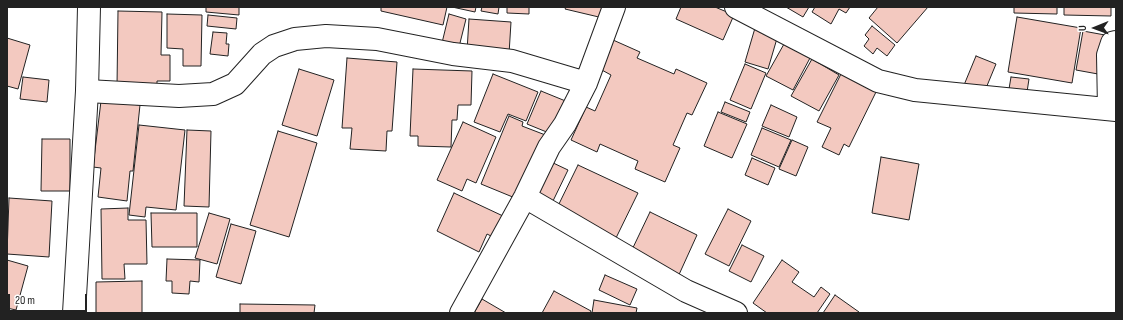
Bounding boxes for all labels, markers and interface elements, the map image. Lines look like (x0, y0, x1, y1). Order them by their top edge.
north arrow (1075, 8, 1115, 48)
text: U (1076, 25, 1089, 31)
scale bar (10, 286, 89, 312)
text: 20 m (15, 293, 35, 308)

